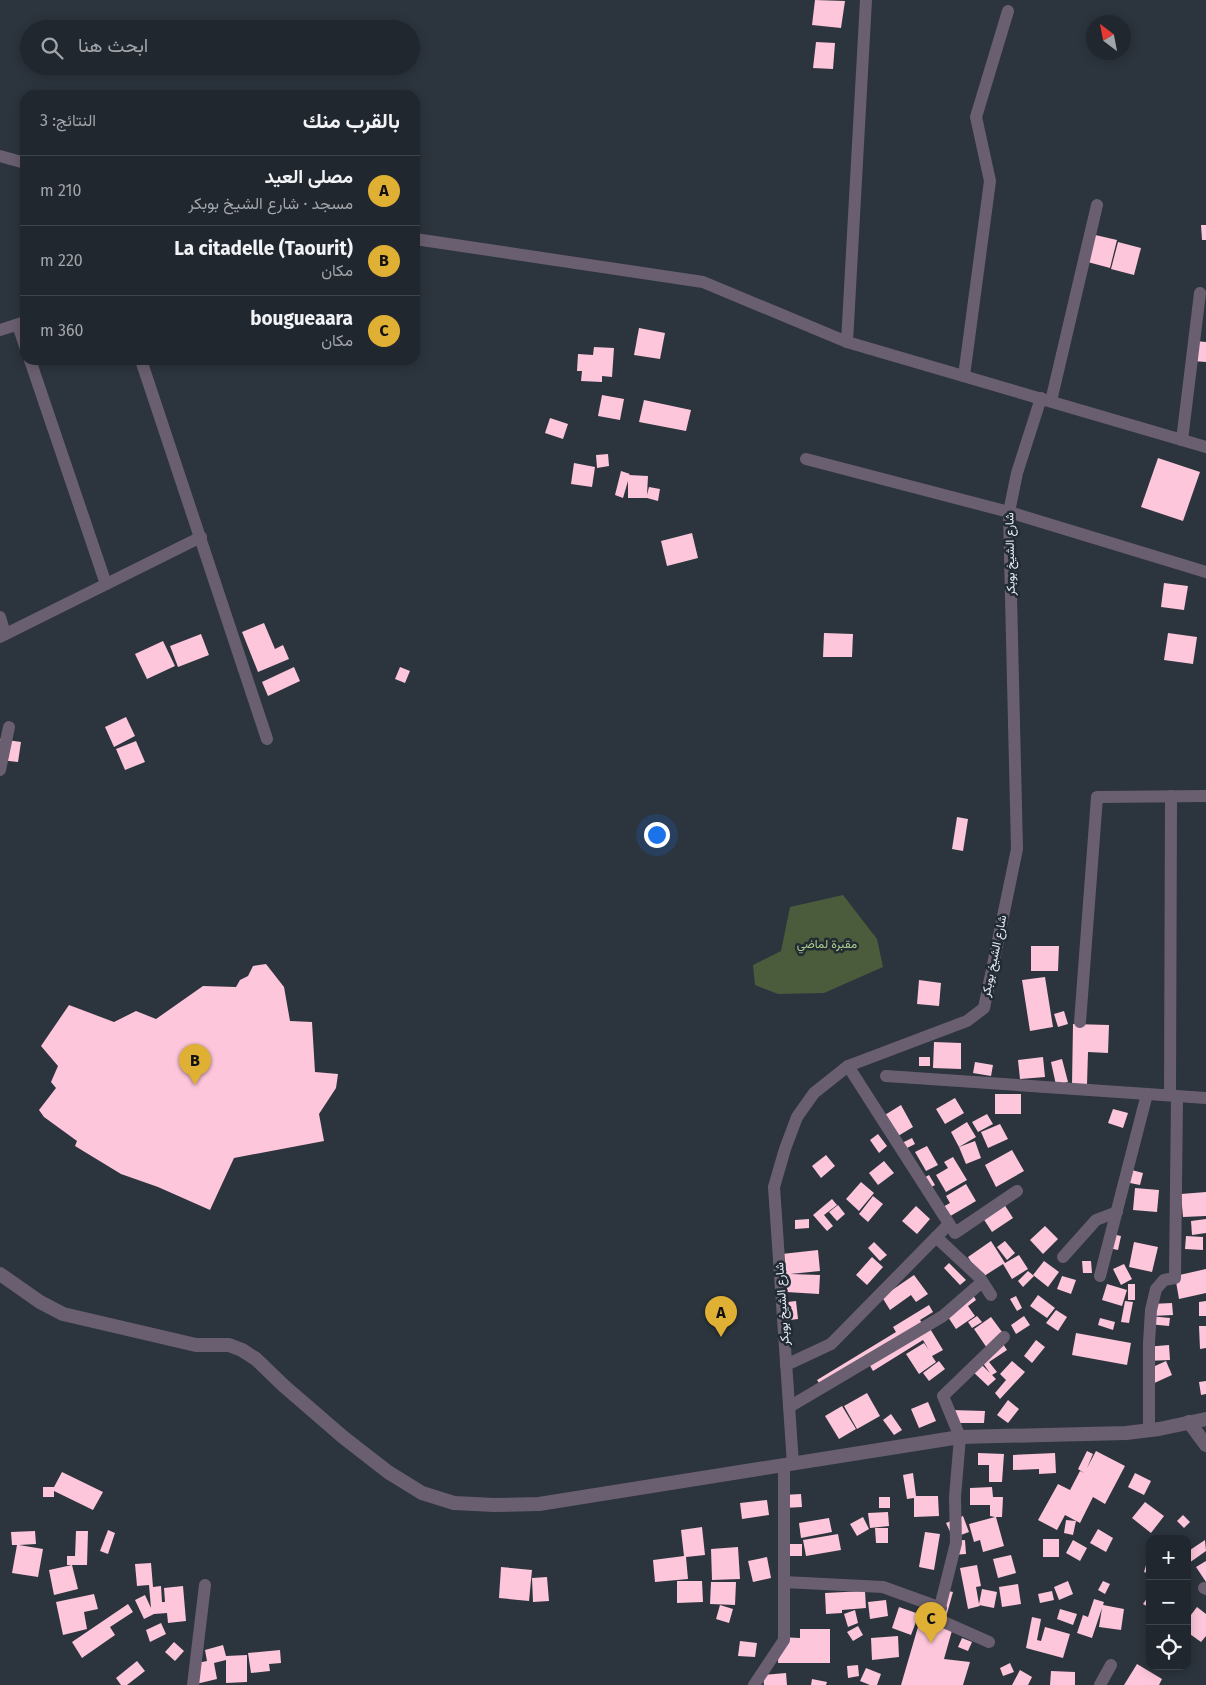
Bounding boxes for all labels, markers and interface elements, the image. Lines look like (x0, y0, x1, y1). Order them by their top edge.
north arrow (1086, 15, 1131, 60)
search box (20, 20, 420, 75)
icon: search (38, 34, 66, 62)
text: ابحث هنا (78, 34, 148, 57)
text: بالقرب منك (303, 108, 400, 134)
text: النتائج: 3 (40, 111, 96, 130)
text: مصلى العيد (265, 165, 353, 188)
text: 210 m (40, 181, 81, 200)
text: A (379, 181, 389, 200)
text: مسجد · شارع الشيخ بوبكر (188, 194, 353, 213)
text: La citadelle (Taourit) (174, 237, 353, 260)
text: 220 m (40, 251, 83, 270)
text: B (379, 251, 389, 270)
text: مكان (321, 261, 353, 280)
text: bougueaara (250, 307, 353, 330)
text: 360 m (40, 321, 83, 340)
text: C (379, 321, 389, 340)
text: مكان (321, 331, 353, 350)
street label: شارع الشيخ بوبكر (1002, 512, 1020, 597)
your location (644, 822, 670, 848)
street label: شارع الشيخ بوبكر (978, 914, 1011, 1000)
park label: مقبرة لماضي (797, 937, 857, 954)
pin: B (179, 1044, 211, 1085)
street label: شارع الشيخ بوبكر (772, 1262, 794, 1347)
pin: A (705, 1296, 737, 1337)
map controls (1146, 1535, 1191, 1670)
button: + (1146, 1535, 1191, 1580)
button: − (1146, 1580, 1191, 1625)
pin: C (915, 1602, 947, 1643)
button: locate (1146, 1625, 1191, 1670)

